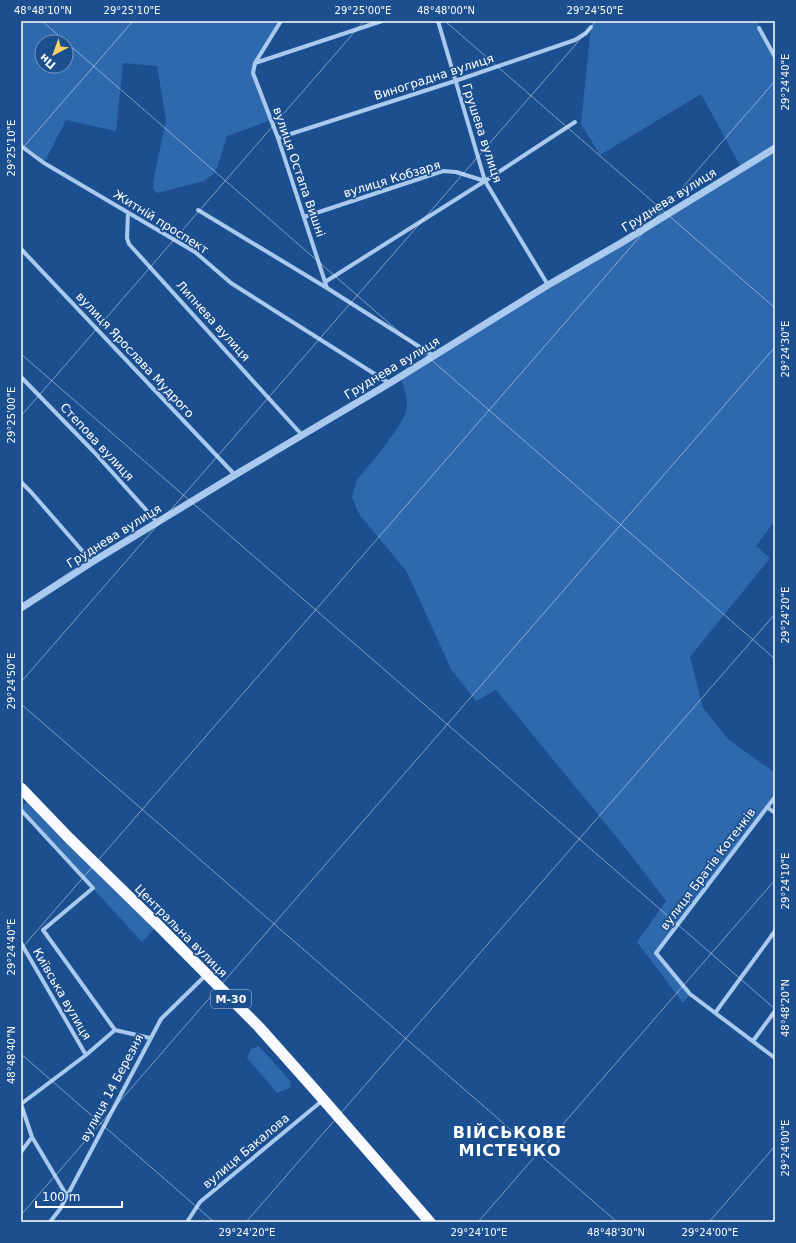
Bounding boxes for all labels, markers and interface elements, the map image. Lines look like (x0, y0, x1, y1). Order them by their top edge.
text: 48°48'10"N (14, 5, 72, 16)
text: 29°25'10"E (104, 5, 160, 16)
text: 29°25'00"E (335, 5, 391, 16)
text: 48°48'00"N (417, 5, 475, 16)
text: 29°24'50"E (567, 5, 623, 16)
north arrow (34, 34, 74, 74)
text: Пн (37, 51, 58, 72)
street label: Виноградна вулиця (372, 51, 496, 103)
text: 29°24'40"E (780, 54, 791, 110)
street label: Грушева вулиця (459, 82, 505, 184)
street label: вулиця Остапа Вишні (270, 105, 328, 239)
text: 29°25'10"E (6, 120, 17, 176)
street label: вулиця Кобзаря (342, 158, 442, 200)
street label: Груднева вулиця (619, 165, 719, 235)
street label: Житній проспект (111, 187, 211, 257)
street label: Липнева вулиця (173, 278, 253, 364)
street label: вулиця Ярослава Мудрого (73, 289, 197, 421)
text: 29°24'30"E (780, 321, 791, 377)
street label: Груднева вулиця (342, 334, 442, 402)
text: 29°25'00"E (6, 387, 17, 443)
street label: Степова вулиця (57, 400, 137, 484)
street label: Груднева вулиця (64, 501, 164, 571)
text: 29°24'20"E (780, 587, 791, 643)
text: 29°24'50"E (6, 653, 17, 709)
street label: вулиця Братів Котенків (658, 805, 758, 933)
text: 29°24'10"E (780, 853, 791, 909)
street label: Центральна вулиця (132, 882, 230, 980)
text: 29°24'40"E (6, 919, 17, 975)
street label: Київська вулиця (30, 946, 94, 1042)
text: 48°48'20"N (780, 979, 791, 1037)
road number: М-30 (211, 990, 251, 1008)
text: 48°48'40"N (6, 1026, 17, 1084)
street label: вулиця 14 Березня (78, 1032, 146, 1144)
street label: вулиця Бакалова (200, 1111, 292, 1191)
text: 29°24'00"E (780, 1120, 791, 1176)
district label: ВІЙСЬКОВЕ МІСТЕЧКО (453, 1123, 567, 1160)
scale bar (36, 1183, 122, 1209)
text: 100 m (42, 1190, 80, 1204)
text: 29°24'20"E (219, 1227, 275, 1238)
text: 29°24'10"E (451, 1227, 507, 1238)
text: 48°48'30"N (587, 1227, 645, 1238)
text: 29°24'00"E (682, 1227, 738, 1238)

